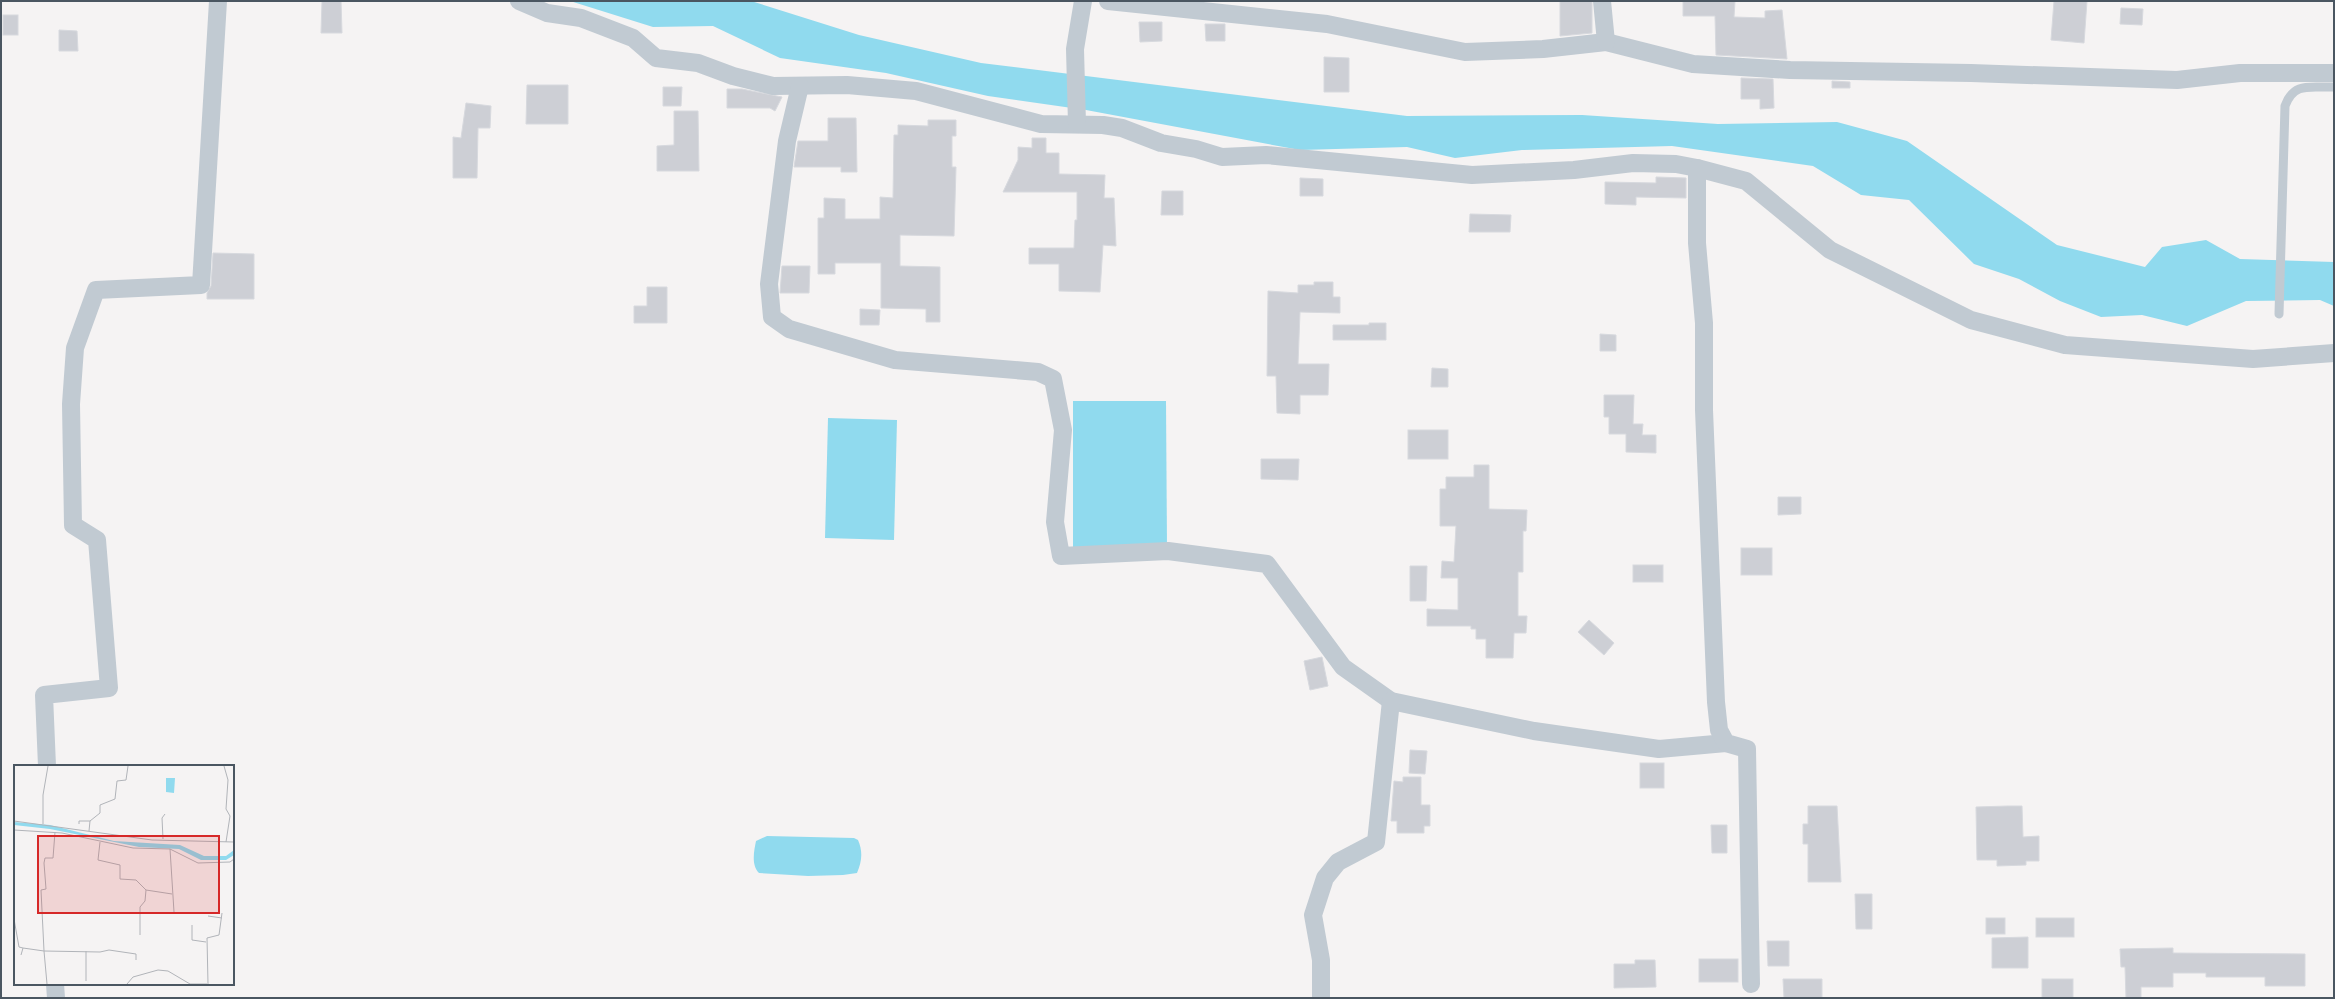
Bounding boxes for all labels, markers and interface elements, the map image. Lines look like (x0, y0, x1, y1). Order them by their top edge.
inset map (14, 765, 234, 985)

